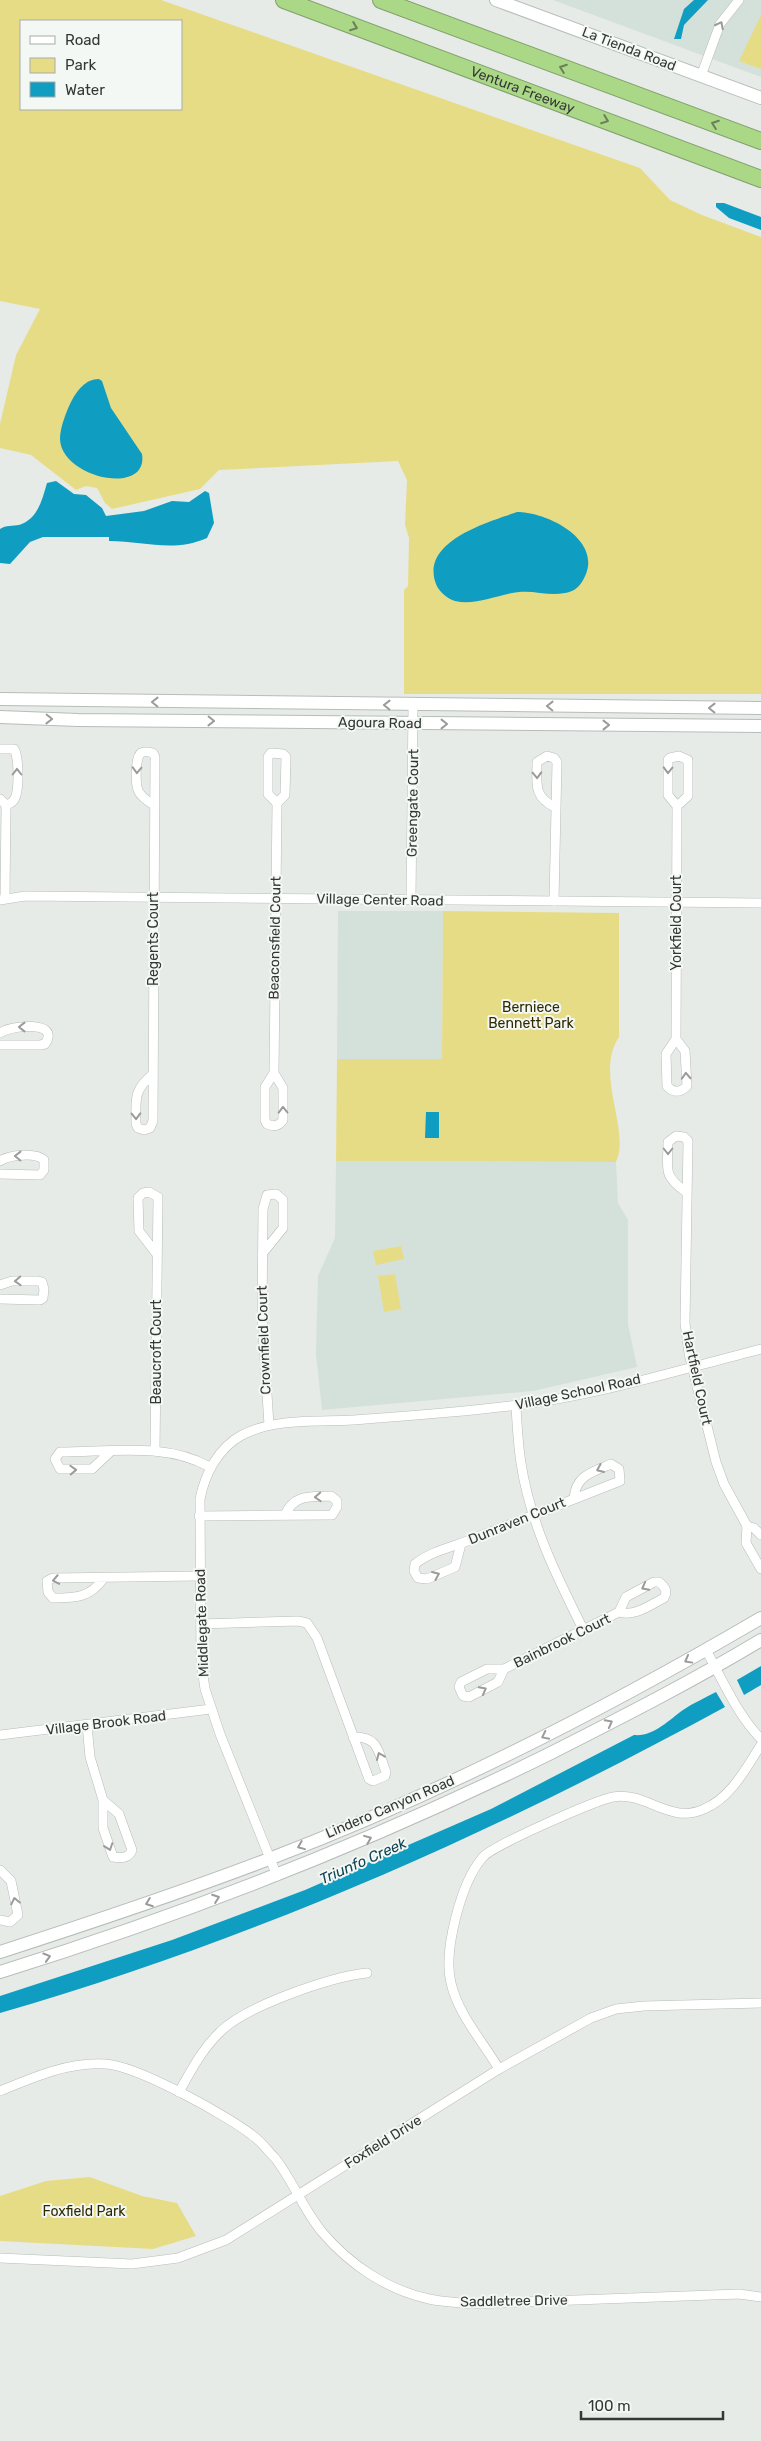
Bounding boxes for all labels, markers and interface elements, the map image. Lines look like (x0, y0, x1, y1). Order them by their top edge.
legend (20, 20, 182, 110)
one-way arrow (350, 21, 358, 31)
one-way arrow (714, 22, 724, 31)
street label: La Tienda Road (580, 23, 678, 75)
text: Road (65, 31, 101, 49)
text: Park (65, 56, 96, 74)
street label: Ventura Freeway (468, 62, 577, 117)
one-way arrow (559, 64, 568, 74)
text: Water (65, 81, 105, 99)
one-way arrow (600, 114, 609, 124)
one-way arrow (712, 120, 720, 130)
one-way arrow (151, 697, 158, 707)
one-way arrow (383, 700, 391, 710)
one-way arrow (546, 701, 554, 712)
one-way arrow (708, 703, 716, 713)
one-way arrow (45, 714, 53, 724)
street label: Agoura Road (338, 714, 422, 732)
one-way arrow (207, 715, 215, 726)
one-way arrow (440, 719, 448, 729)
one-way arrow (602, 720, 610, 730)
street label: Greengate Court (404, 748, 422, 857)
one-way arrow (132, 766, 142, 774)
one-way arrow (663, 766, 673, 774)
one-way arrow (12, 768, 22, 776)
one-way arrow (532, 772, 542, 779)
street label: Yorkfield Court (668, 875, 685, 971)
street label: Beaconsfield Court (265, 876, 285, 1000)
street label: Village Center Road (316, 890, 444, 910)
street label: Regents Court (145, 891, 162, 986)
park label: Berniece Bennett Park (488, 999, 574, 1032)
one-way arrow (18, 1021, 26, 1032)
one-way arrow (681, 1072, 692, 1080)
one-way arrow (278, 1106, 288, 1114)
one-way arrow (131, 1112, 141, 1120)
one-way arrow (663, 1148, 673, 1155)
one-way arrow (14, 1151, 22, 1161)
one-way arrow (14, 1276, 22, 1287)
street label: Crownfield Court (254, 1285, 274, 1395)
street label: Beaucroft Court (148, 1299, 165, 1405)
street label: Hartfield Court (679, 1329, 715, 1427)
street label: Village School Road (514, 1370, 642, 1414)
one-way arrow (596, 1463, 604, 1473)
one-way arrow (69, 1464, 77, 1475)
one-way arrow (314, 1491, 322, 1502)
street label: Dunraven Court (466, 1494, 569, 1548)
street label: Middlegate Road (192, 1569, 212, 1677)
one-way arrow (431, 1570, 440, 1581)
one-way arrow (51, 1574, 60, 1585)
one-way arrow (641, 1581, 650, 1591)
street label: Bainbrook Court (511, 1610, 614, 1672)
one-way arrow (685, 1654, 694, 1664)
one-way arrow (478, 1686, 487, 1696)
street label: Village Brook Road (45, 1707, 167, 1739)
one-way arrow (604, 1720, 613, 1730)
one-way arrow (541, 1730, 550, 1740)
one-way arrow (375, 1752, 386, 1761)
street label: Lindero Canyon Road (323, 1772, 457, 1842)
water label: Triunfo Creek (317, 1834, 409, 1888)
one-way arrow (363, 1834, 372, 1845)
one-way arrow (297, 1839, 306, 1850)
one-way arrow (103, 1843, 113, 1851)
one-way arrow (212, 1894, 220, 1904)
one-way arrow (10, 1896, 21, 1905)
one-way arrow (145, 1897, 153, 1907)
one-way arrow (42, 1953, 50, 1963)
street label: Foxfield Drive (341, 2111, 425, 2172)
park label: Foxfield Park (42, 2203, 126, 2220)
street label: Saddletree Drive (460, 2292, 568, 2310)
scale bar (581, 2388, 724, 2420)
text: 100 m (588, 2397, 630, 2415)

